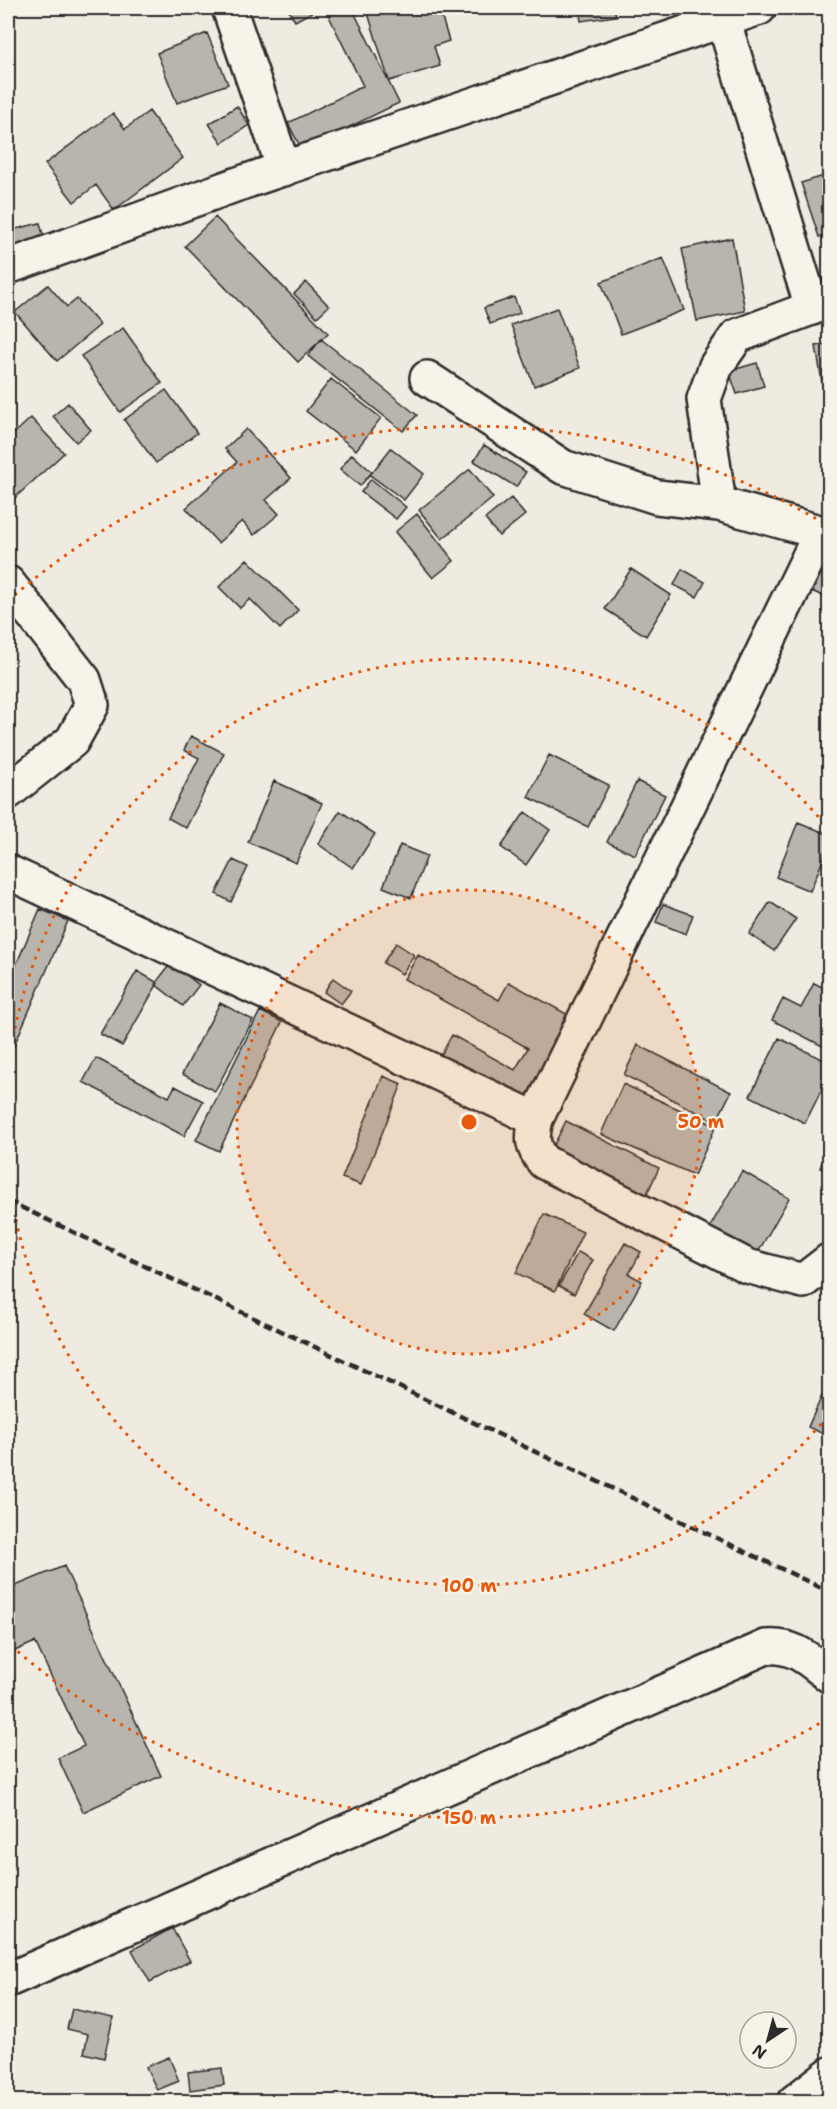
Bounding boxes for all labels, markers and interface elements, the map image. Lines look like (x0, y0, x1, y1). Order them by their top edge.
text: 50 m (678, 1110, 725, 1134)
centre of rings (459, 1112, 479, 1132)
text: 100 m (441, 1574, 497, 1598)
text: 150 m (442, 1806, 497, 1830)
north arrow (738, 2010, 798, 2070)
text: N (748, 2040, 771, 2064)

